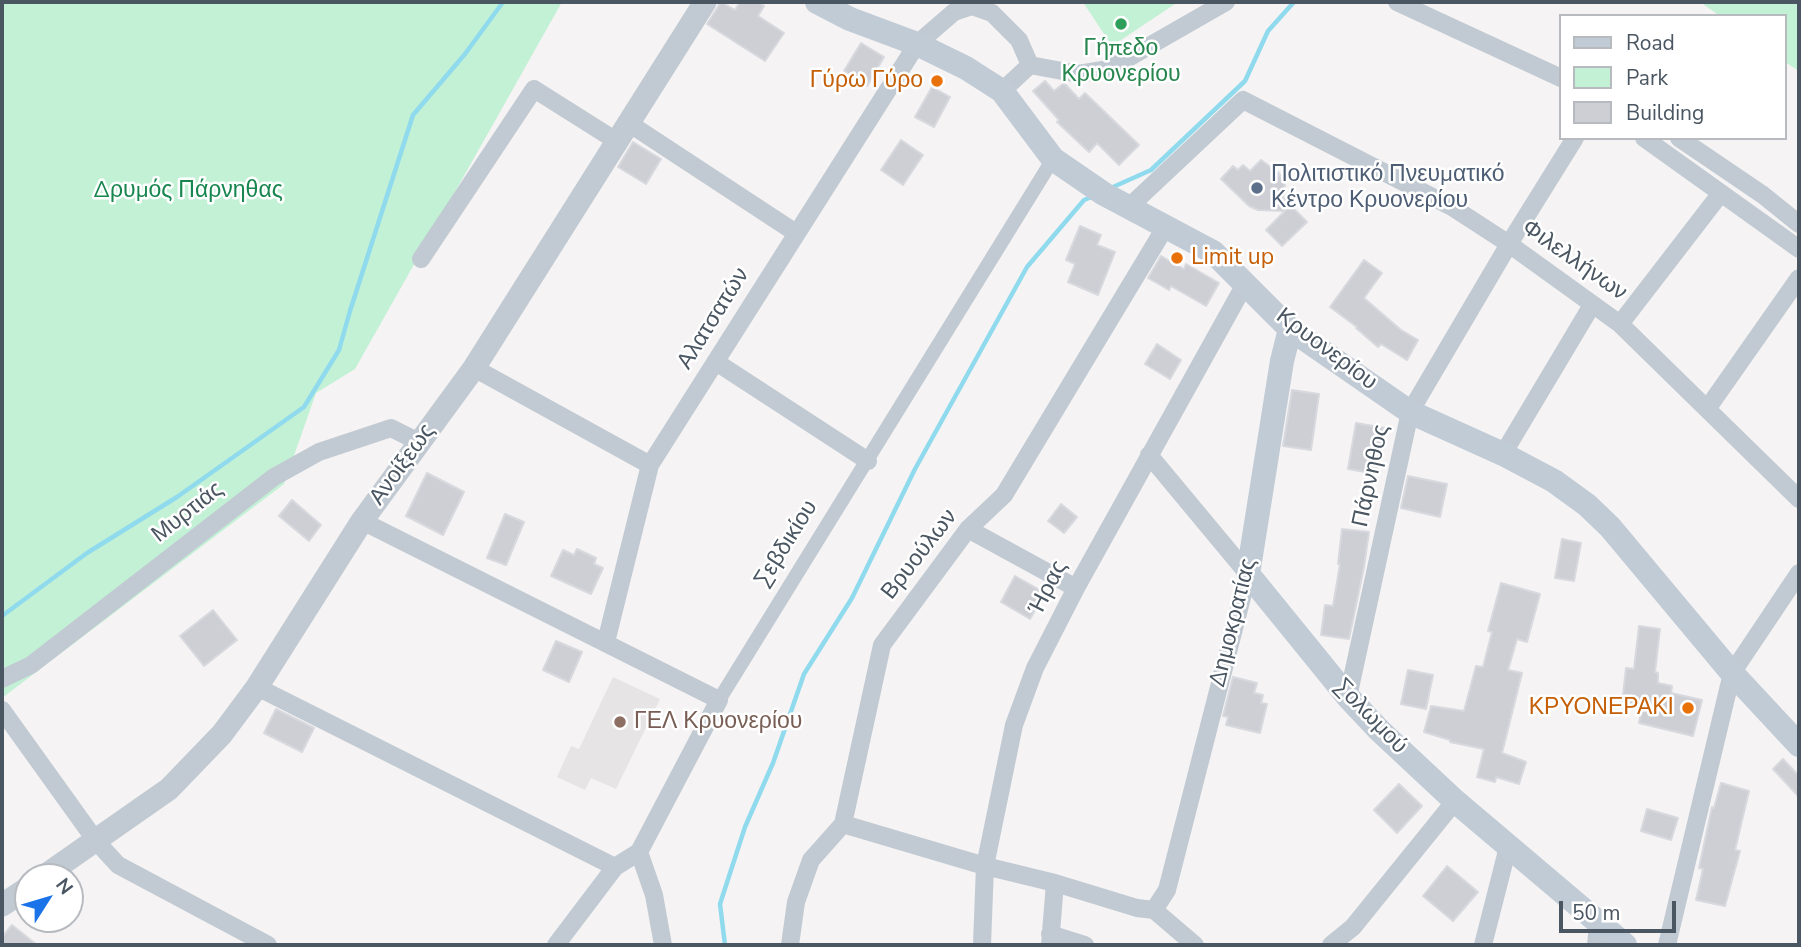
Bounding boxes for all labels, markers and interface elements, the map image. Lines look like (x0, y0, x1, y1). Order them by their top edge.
legend (1560, 14, 1787, 140)
marker: Γήπεδο Κρυονερίου (1113, 16, 1129, 32)
text: Road (1626, 29, 1675, 57)
place label: Γήπεδο Κρυονερίου (1061, 35, 1181, 89)
text: Park (1626, 64, 1668, 92)
place label: Γύρω Γύρο (810, 67, 923, 95)
marker: Γύρω Γύρο (929, 73, 945, 89)
text: Building (1626, 99, 1704, 127)
place label: Πολιτιστικό Πνευματικό Κέντρο Κρυονερίου (1271, 161, 1504, 215)
park label: Δρυμός Πάρνηθας (93, 177, 283, 205)
marker: Πολιτιστικό Πνευματικό Κέντρο Κρυονερίου (1249, 180, 1265, 196)
street label: Φιλελλήνων (1516, 215, 1632, 307)
place label: Limit up (1191, 244, 1274, 272)
marker: Limit up (1169, 250, 1185, 266)
street label: Αλατσατών (672, 263, 756, 375)
street label: Κρυονερίου (1270, 303, 1382, 397)
street label: Ανοίξεως (364, 419, 442, 511)
street label: Πάρνηθος (1348, 422, 1396, 530)
street label: Μυρτιάς (147, 477, 229, 549)
street label: Σεβδικίου (750, 495, 824, 593)
street label: Βρυούλων (876, 504, 964, 606)
street label: Ήρας (1024, 556, 1074, 620)
street label: Δημοκρατίας (1205, 556, 1263, 690)
street label: Σολωμού (1328, 674, 1412, 760)
place label: ΚΡΥΟΝΕΡΑΚΙ (1529, 694, 1674, 722)
marker: ΚΡΥΟΝΕΡΑΚΙ (1680, 700, 1696, 716)
place label: ΓΕΛ Κρυονερίου (634, 708, 802, 736)
marker: ΓΕΛ Κρυονερίου (612, 714, 628, 730)
north arrow (14, 863, 84, 933)
text: N (50, 873, 79, 900)
scale bar (1563, 888, 1680, 932)
text: 50 m (1572, 899, 1621, 927)

